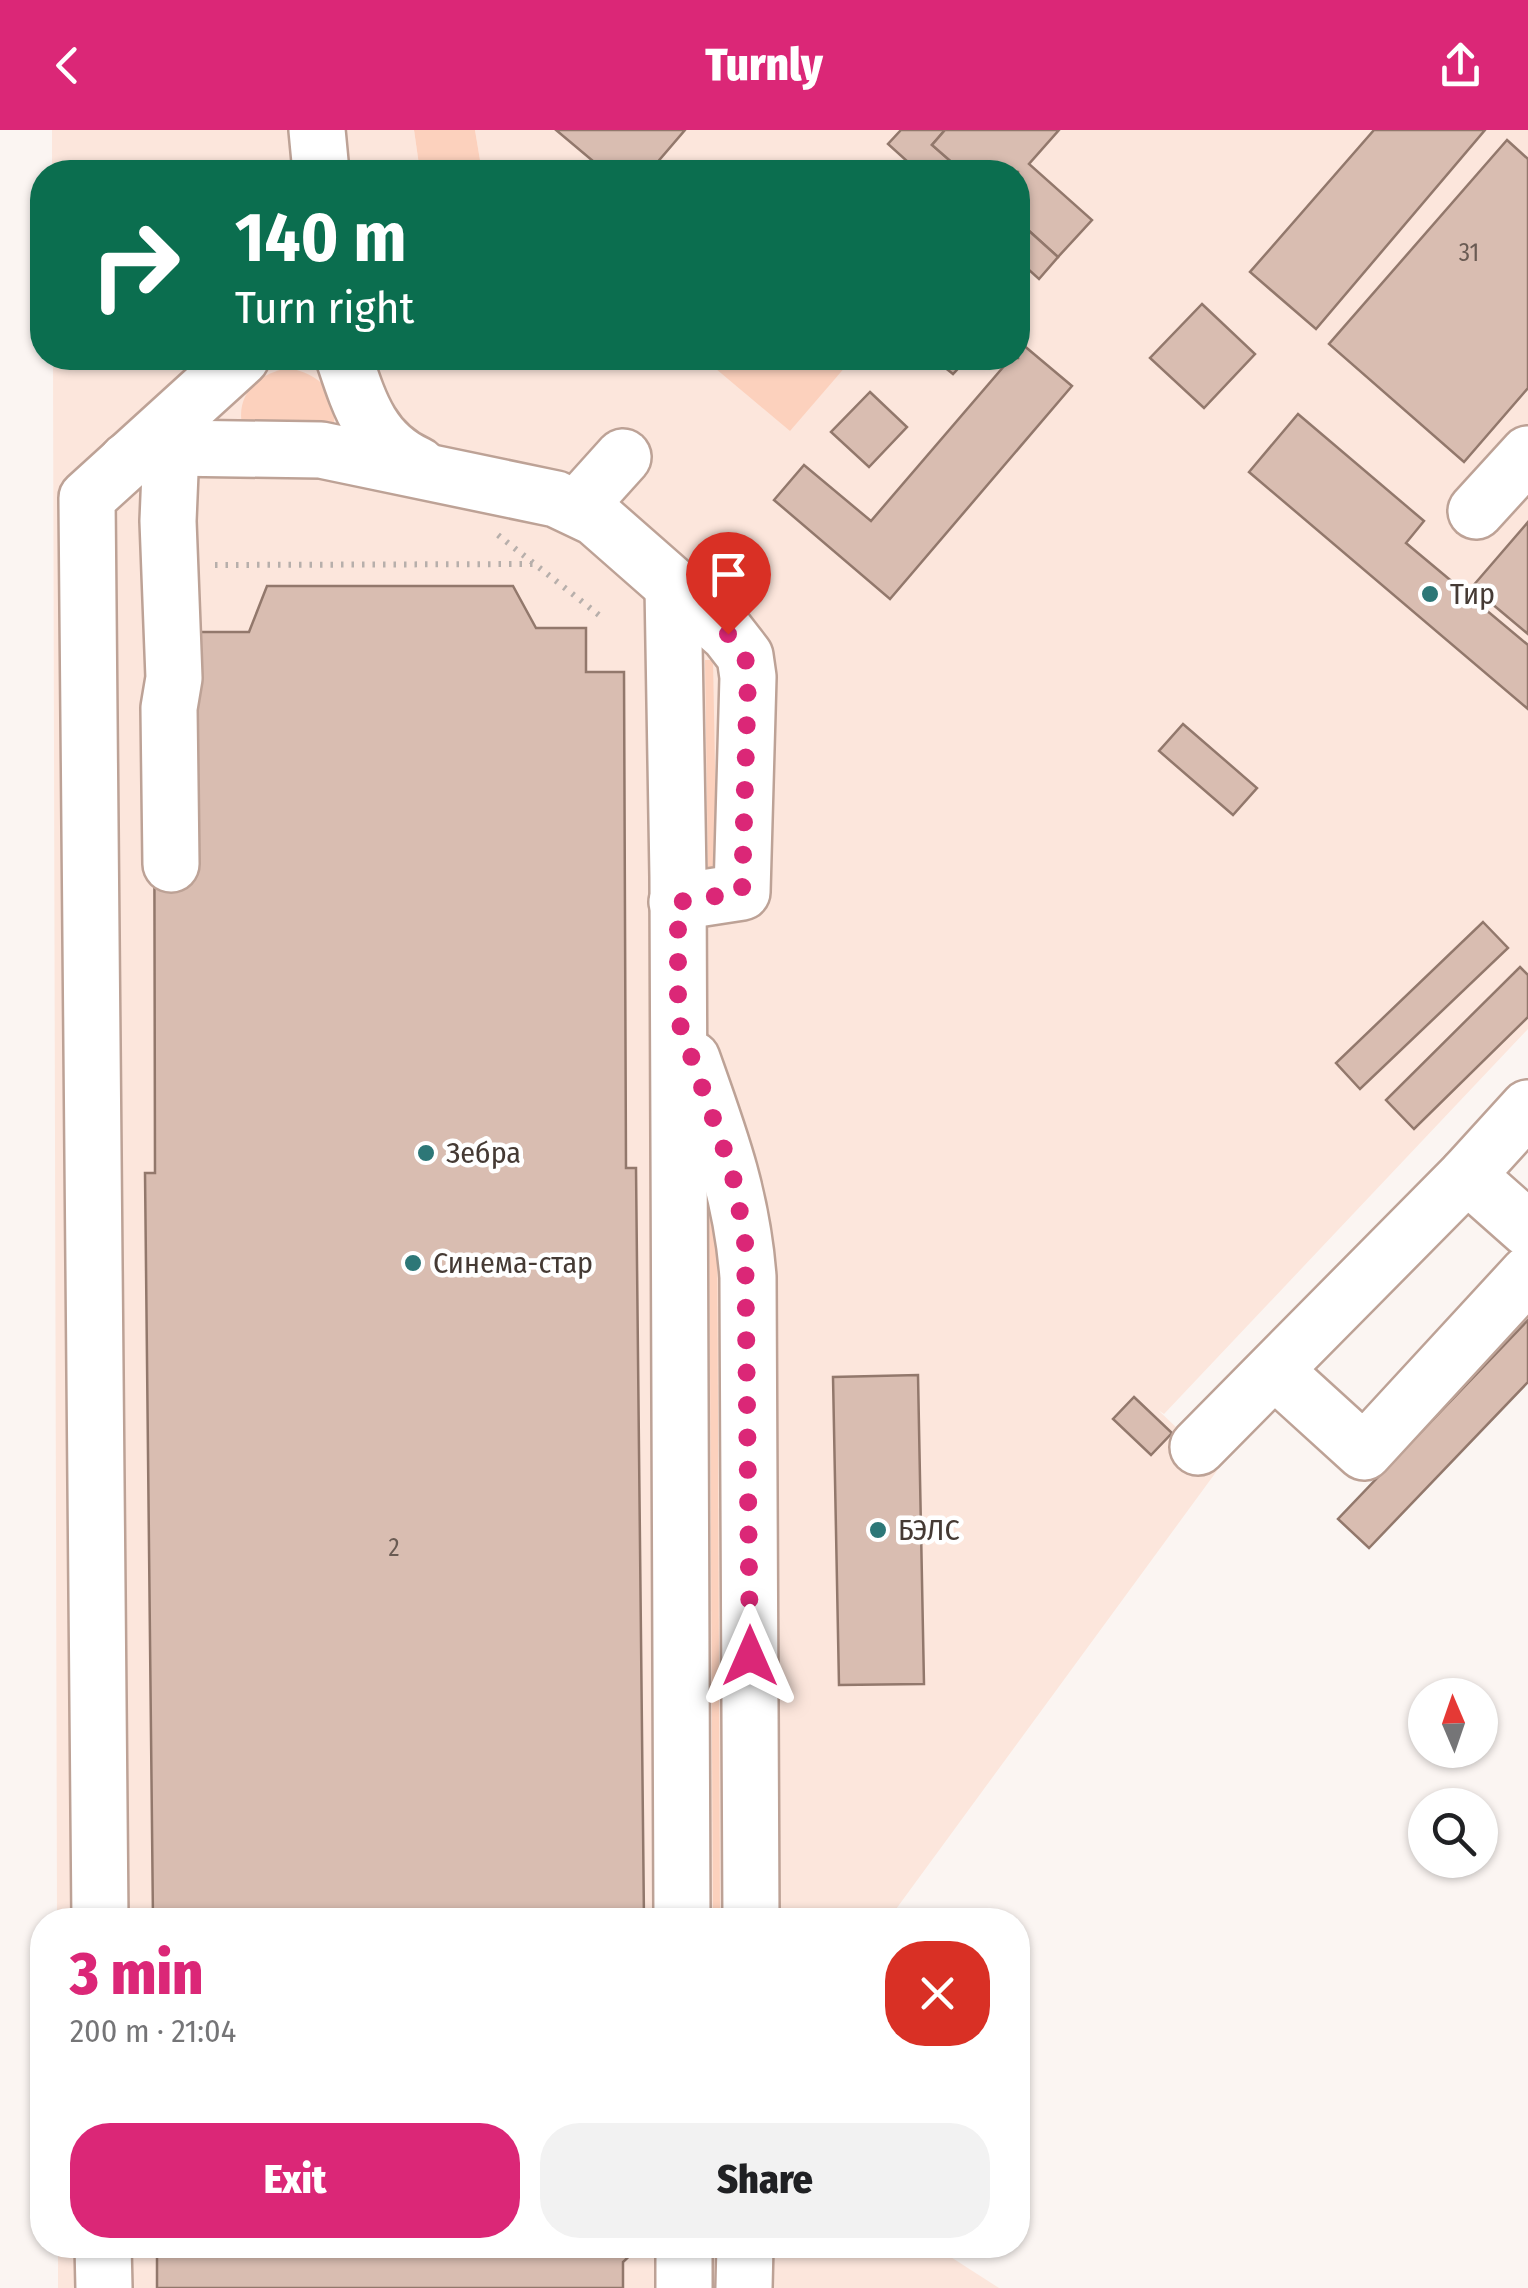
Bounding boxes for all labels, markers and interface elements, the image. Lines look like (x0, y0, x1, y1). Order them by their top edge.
icon: back (40, 38, 95, 93)
text: Turnly (705, 38, 823, 92)
icon: share (1433, 38, 1488, 93)
text: 140 m (235, 196, 407, 280)
icon: right (70, 200, 200, 330)
house number: 31 (1459, 238, 1479, 268)
text: Turn right (235, 281, 414, 335)
pin (686, 532, 771, 635)
icon: arrive (701, 547, 756, 602)
place label: Тир (1450, 576, 1495, 612)
marker: Тир (1419, 583, 1441, 605)
place label: Зебра (446, 1135, 521, 1171)
marker: Зебра (415, 1142, 437, 1164)
place label: Синема-стар (433, 1245, 593, 1281)
marker: Синема-стар (402, 1252, 424, 1274)
place label: БЭЛС (898, 1512, 960, 1548)
marker: БЭЛС (867, 1519, 889, 1541)
house number: 2 (388, 1533, 400, 1563)
position arrow (698, 1604, 802, 1708)
north arrow (1408, 1678, 1498, 1768)
map controls (1408, 1678, 1498, 1878)
button: search (1408, 1788, 1498, 1878)
text: 3 min (70, 1938, 203, 2010)
button: close (885, 1941, 990, 2046)
text: 200 m · 21:04 (70, 2012, 236, 2050)
button: Exit (70, 2123, 520, 2238)
button: Share (540, 2123, 990, 2238)

